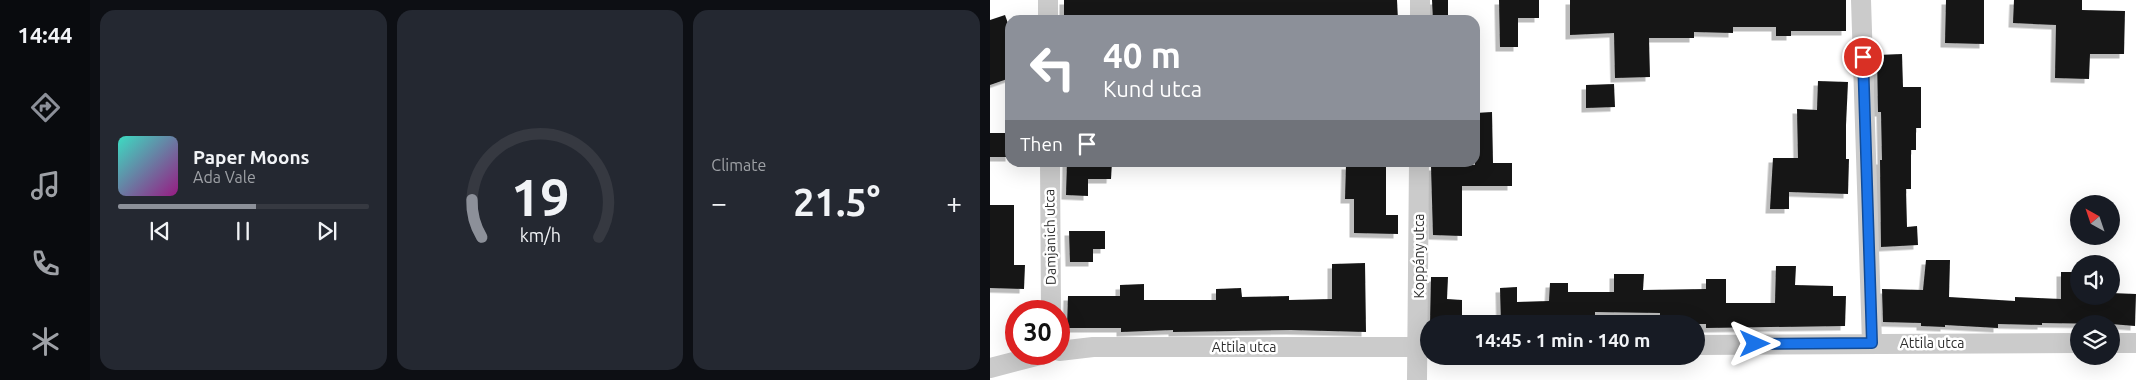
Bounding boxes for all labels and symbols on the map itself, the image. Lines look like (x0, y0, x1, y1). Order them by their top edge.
pin (1842, 36, 1884, 78)
street label: Damjanich utca (1041, 189, 1059, 285)
north arrow (2070, 195, 2120, 245)
street label: Koppány utca (1411, 213, 1427, 299)
speed limit sign: 30 (1005, 300, 1070, 365)
position arrow (1728, 317, 1780, 369)
street label: Attila utca (1900, 335, 1964, 351)
street label: Attila utca (1212, 339, 1276, 355)

